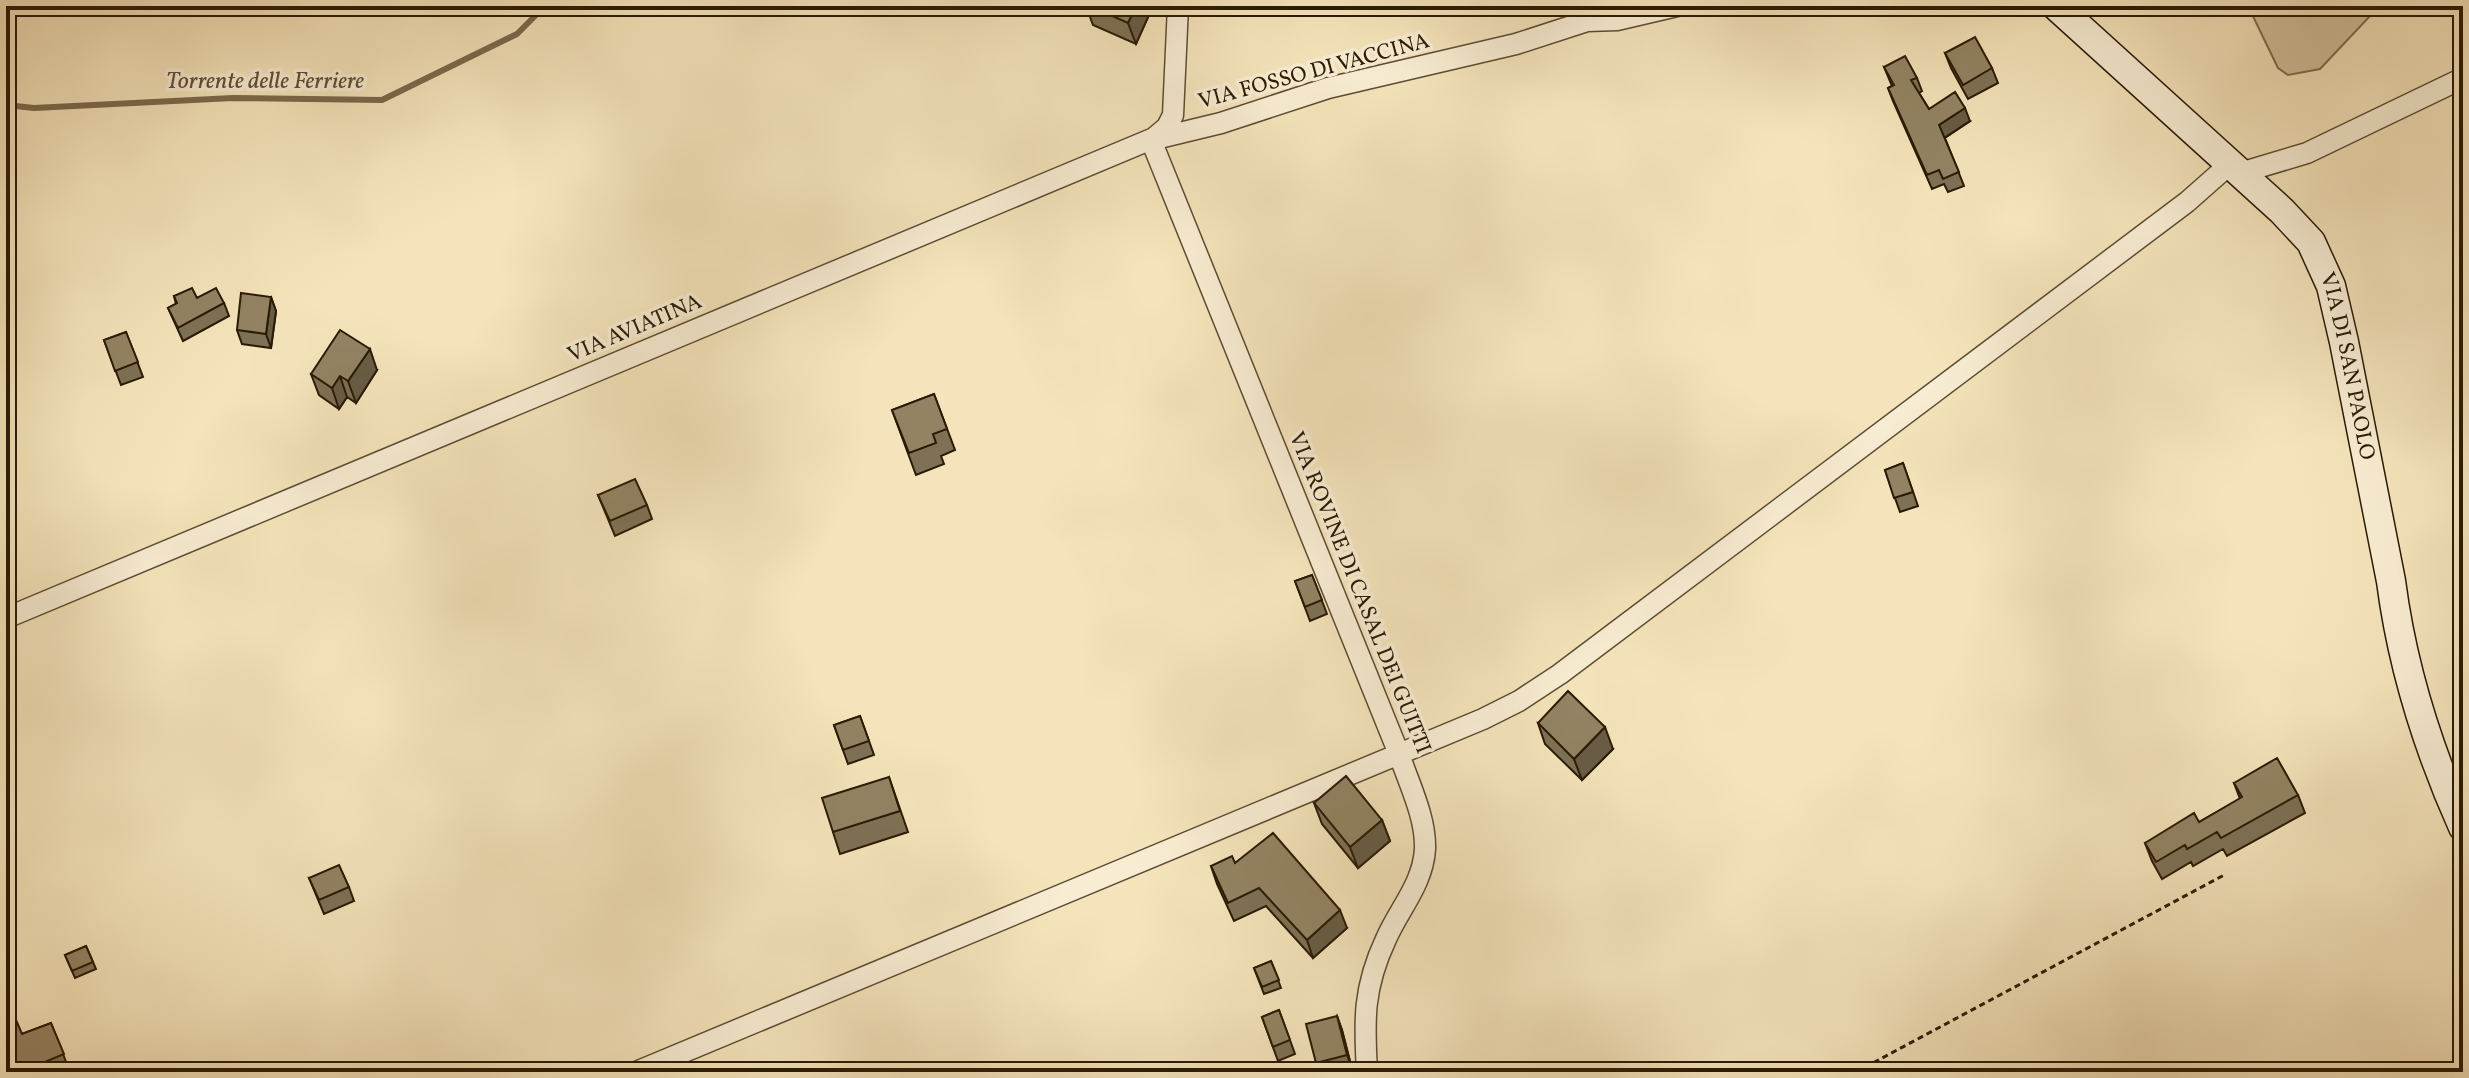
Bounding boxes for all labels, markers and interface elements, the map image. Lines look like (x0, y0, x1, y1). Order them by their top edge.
street label: VIA FOSSO DI VACCINA (1195, 26, 1433, 118)
water label: Torrente delle Ferriere (166, 65, 364, 99)
street label: VIA DI SAN PAOLO (2311, 268, 2382, 463)
street label: VIA AVIATINA (563, 287, 707, 371)
street label: VIA ROVINE DI CASAL DEI GUITTI (1280, 427, 1438, 759)

